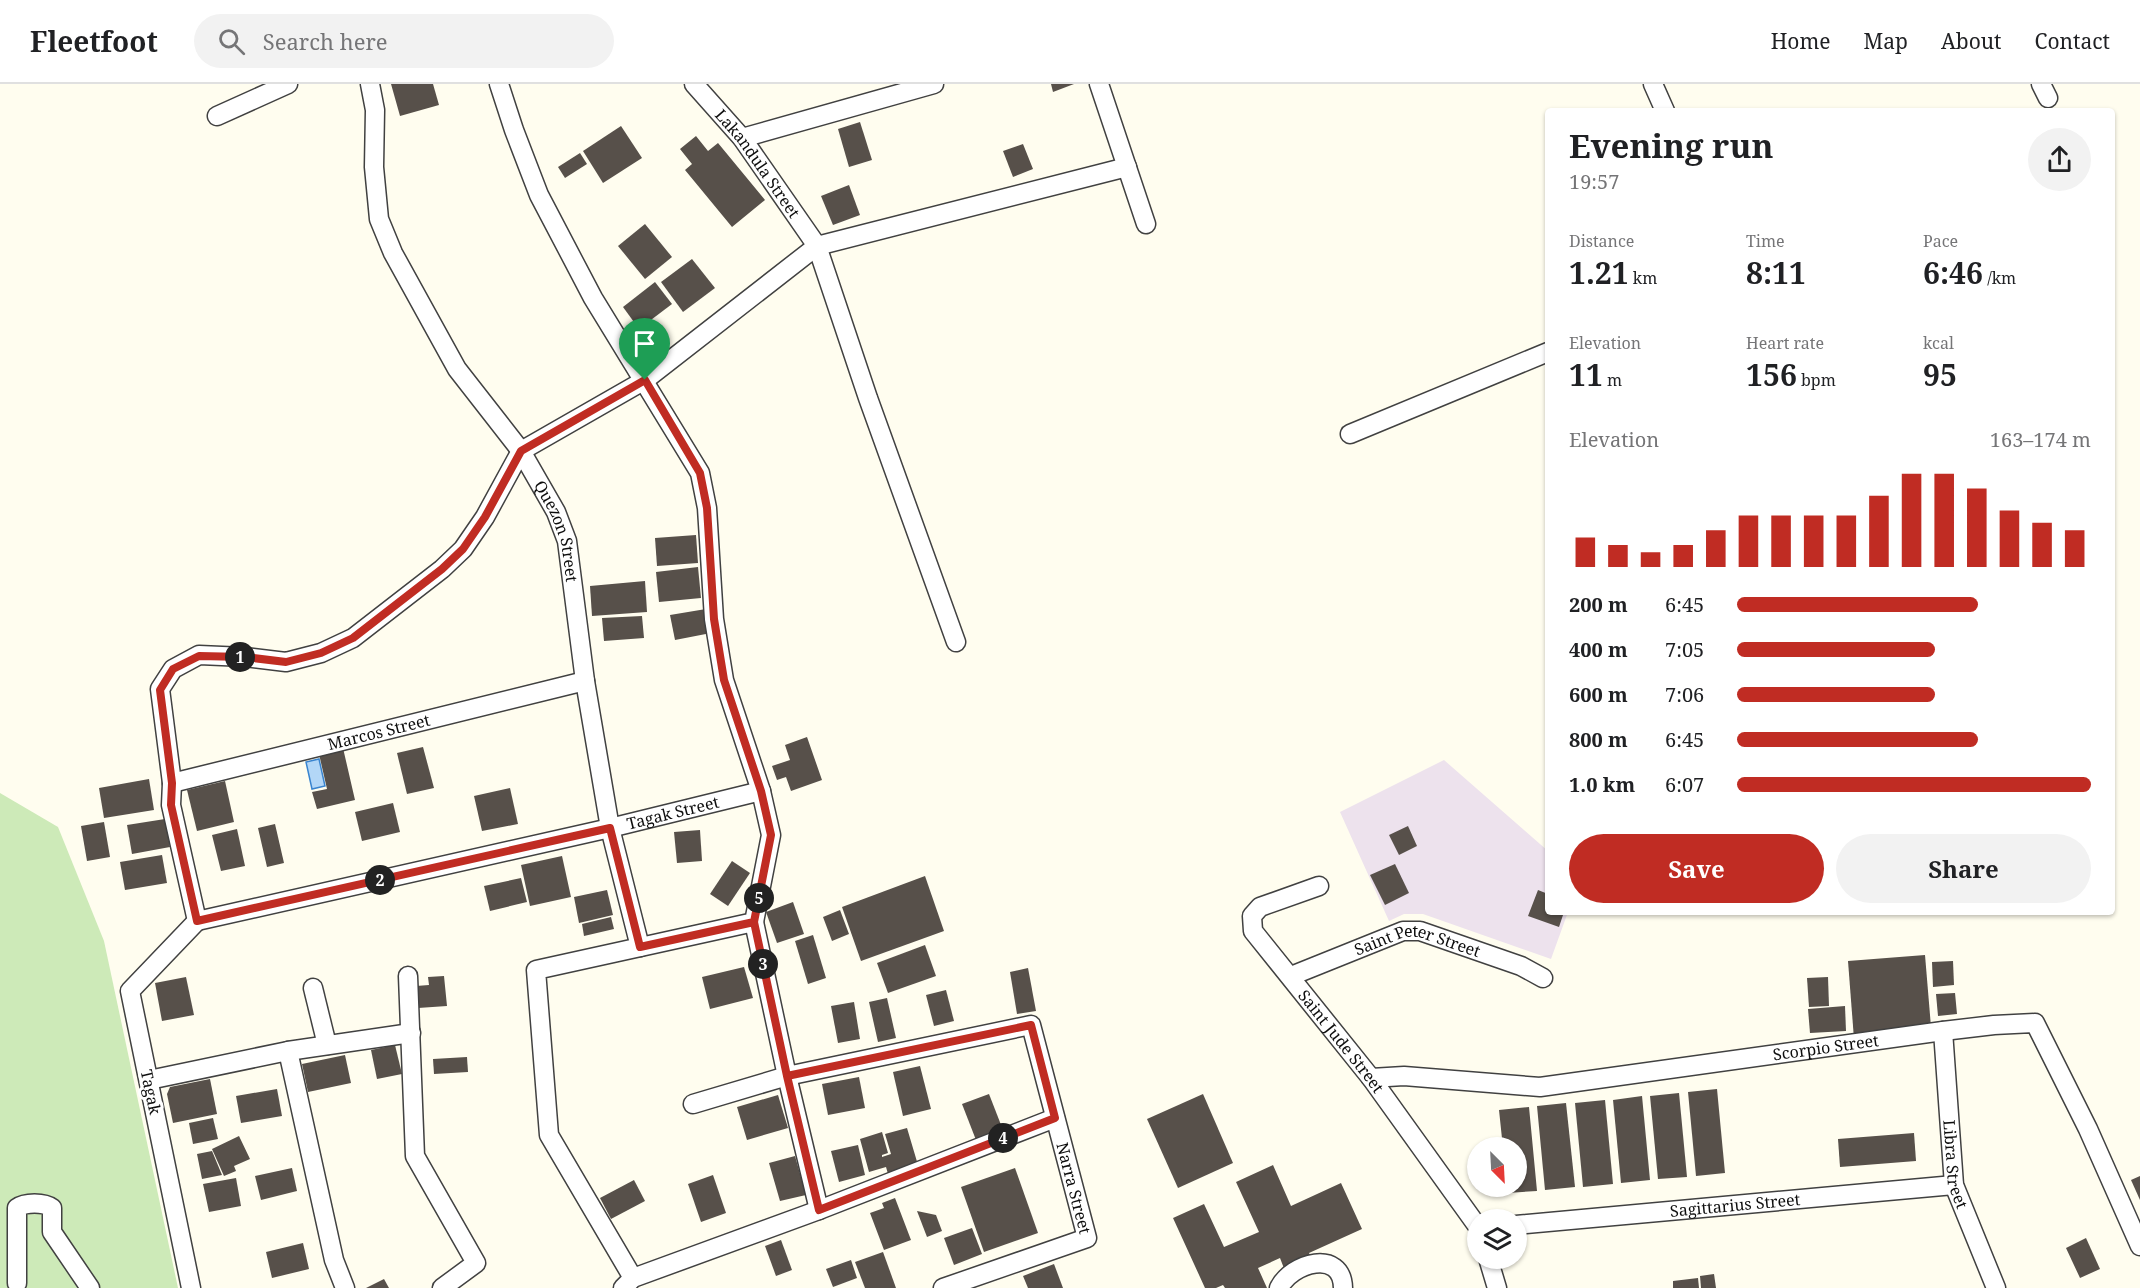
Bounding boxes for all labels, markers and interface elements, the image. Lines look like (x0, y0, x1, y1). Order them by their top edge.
search box (194, 14, 614, 68)
text: Fleetfoot (30, 22, 158, 60)
icon: search (215, 25, 248, 58)
text: Search here (263, 26, 388, 56)
text: Home (1771, 27, 1831, 55)
text: Map (1864, 27, 1908, 55)
text: About (1941, 27, 2002, 55)
text: Contact (2035, 27, 2110, 55)
street label: Lakandula Street (710, 104, 805, 223)
text: Evening run (1569, 123, 1773, 168)
button: share (2028, 128, 2091, 191)
text: 19:57 (1569, 168, 1619, 195)
text: Distance (1569, 230, 1634, 252)
text: Time (1746, 230, 1785, 252)
text: Pace (1923, 230, 1958, 252)
text: 1.21 (1569, 252, 1629, 293)
text: 8:11 (1746, 252, 1806, 293)
text: 6:46 (1923, 252, 1983, 293)
text: km (1629, 267, 1657, 289)
text: /km (1983, 267, 2016, 289)
pin (619, 318, 670, 380)
icon: arrive (628, 327, 661, 360)
text: Elevation (1569, 332, 1641, 354)
text: Heart rate (1746, 332, 1824, 354)
text: kcal (1923, 332, 1954, 354)
text: 11 (1569, 354, 1603, 395)
text: 156 (1746, 354, 1797, 395)
text: 95 (1923, 354, 1957, 395)
text: m (1603, 369, 1622, 391)
text: bpm (1797, 369, 1836, 391)
text: Elevation (1569, 426, 1659, 453)
text: 163–174 m (1990, 426, 2091, 453)
street label: Quezon Street (529, 476, 583, 584)
text: 200 m (1569, 591, 1628, 618)
text: 6:45 (1665, 591, 1704, 618)
text: 400 m (1569, 636, 1628, 663)
text: 7:05 (1665, 636, 1704, 663)
pin: 1 (225, 642, 255, 672)
text: 1 (235, 646, 245, 668)
text: 600 m (1569, 681, 1628, 708)
text: 7:06 (1665, 681, 1704, 708)
street label: Marcos Street (325, 709, 433, 755)
text: 800 m (1569, 726, 1628, 753)
text: 6:45 (1665, 726, 1704, 753)
text: 1.0 km (1569, 771, 1635, 798)
text: 6:07 (1665, 771, 1704, 798)
street label: Tagak Street (624, 791, 722, 835)
button: Save (1569, 834, 1824, 903)
button: Share (1836, 834, 2091, 903)
pin: 2 (365, 865, 395, 895)
text: 2 (375, 869, 385, 891)
pin: 5 (744, 883, 774, 913)
text: 5 (754, 887, 764, 909)
text: Saint Peter Street (1351, 920, 1484, 962)
street label: Saint Peter Street (1351, 944, 1483, 964)
pin: 3 (748, 949, 778, 979)
text: 3 (758, 953, 768, 975)
street label: Saint Jude Street (1293, 985, 1389, 1098)
street label: Scorpio Street (1772, 1029, 1880, 1066)
street label: Tagak (136, 1068, 167, 1117)
street label: Libra Street (1938, 1119, 1974, 1212)
pin: 4 (988, 1123, 1018, 1153)
text: 4 (998, 1127, 1008, 1149)
north arrow (1467, 1137, 1527, 1197)
map controls (1467, 1137, 1527, 1269)
street label: Narra Street (1051, 1140, 1097, 1237)
street label: Sagittarius Street (1669, 1188, 1802, 1222)
button: layers (1467, 1209, 1527, 1269)

